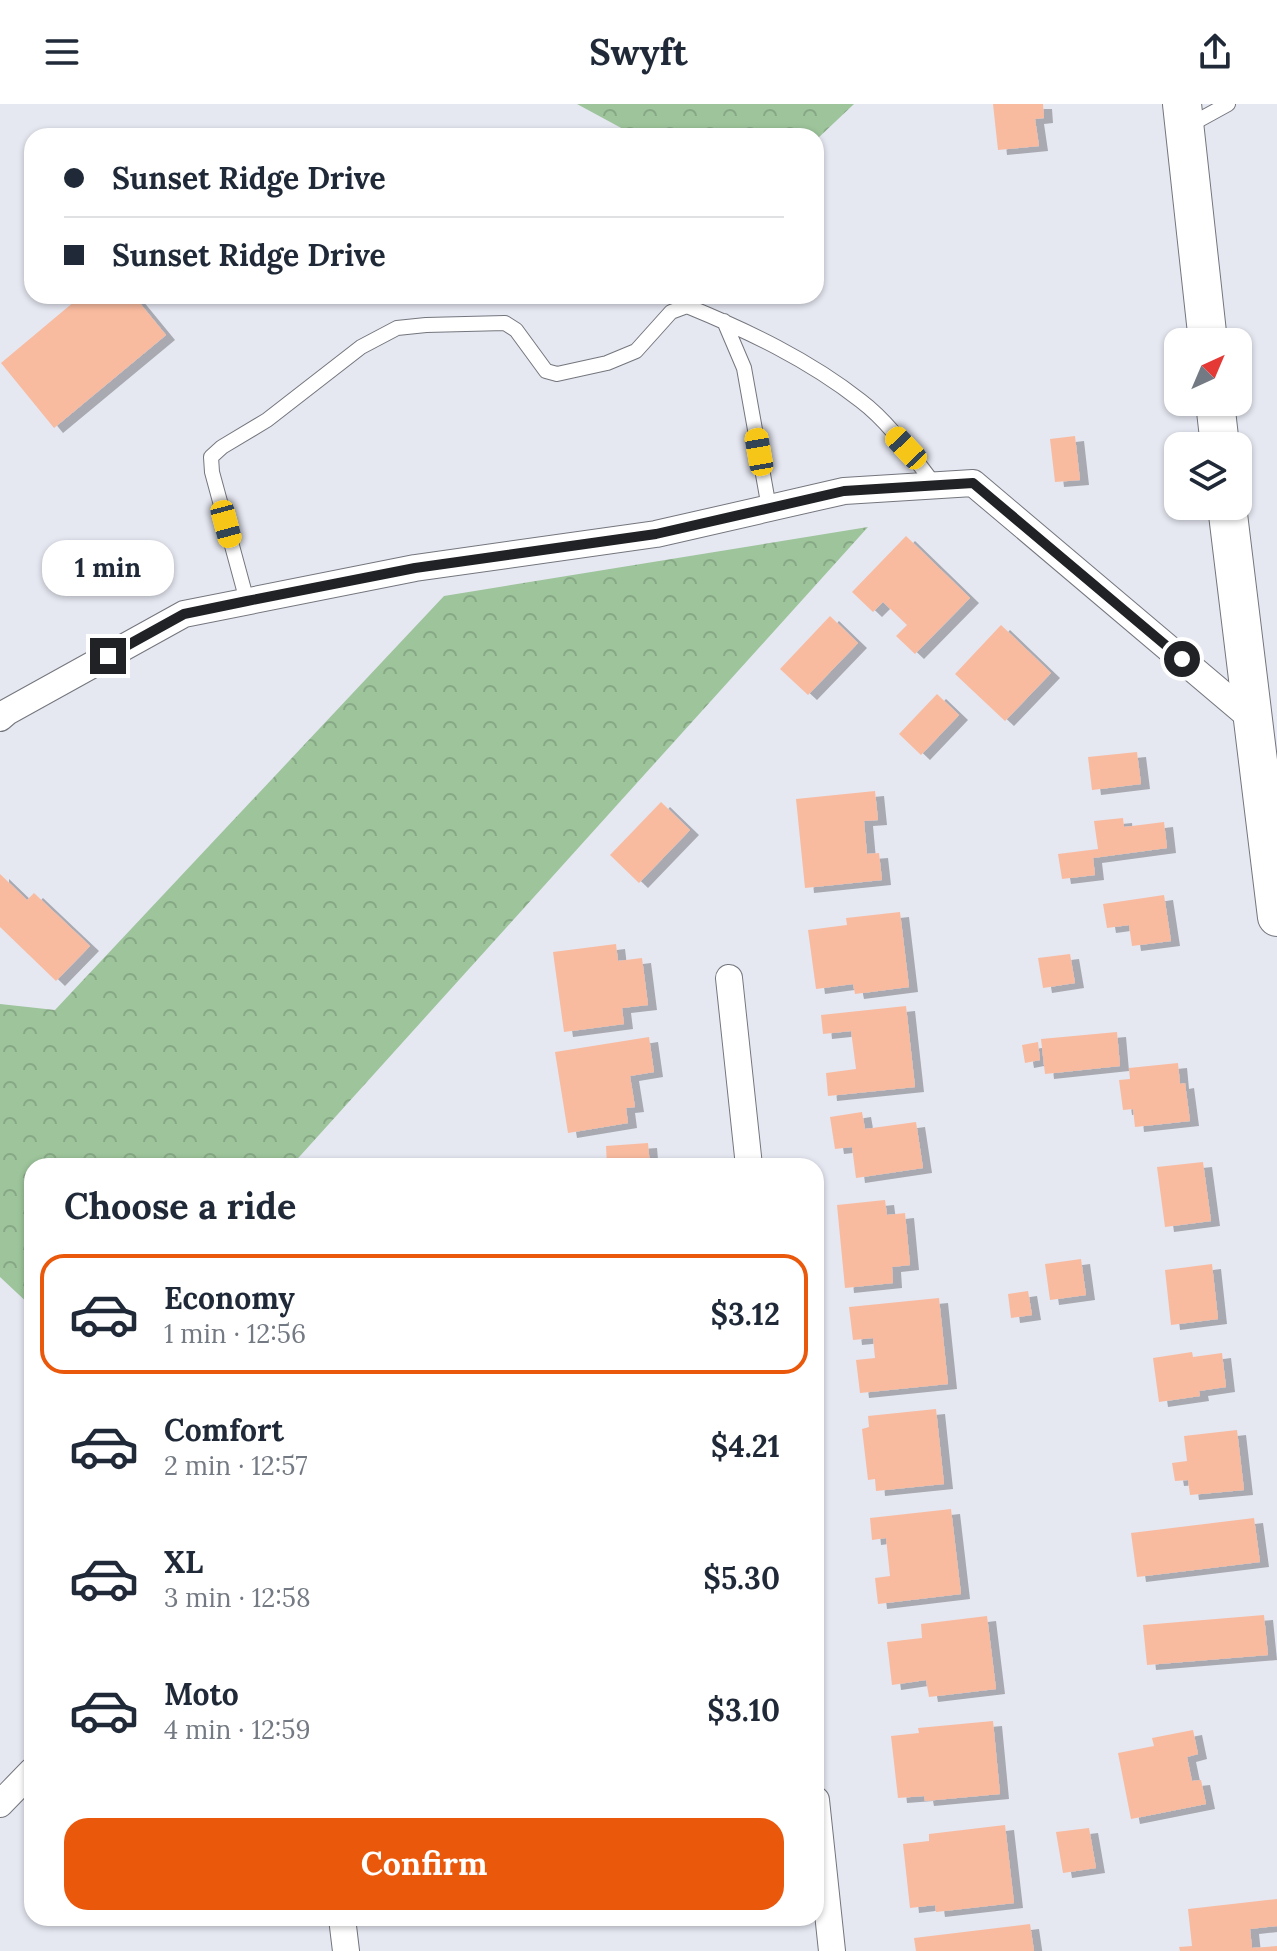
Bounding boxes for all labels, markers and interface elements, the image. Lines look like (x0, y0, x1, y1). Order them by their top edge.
text: Swyft (589, 29, 688, 75)
icon: menu (40, 30, 84, 74)
icon: share (1193, 30, 1237, 74)
text: Sunset Ridge Drive (112, 159, 386, 197)
text: Sunset Ridge Drive (112, 236, 386, 274)
north arrow (1164, 328, 1252, 416)
map controls (1164, 328, 1252, 520)
car (881, 422, 931, 474)
car (743, 426, 775, 478)
button: layers (1164, 432, 1252, 520)
car (208, 498, 244, 550)
callout: 1 min (42, 540, 174, 596)
text: 1 min (75, 551, 141, 584)
route end (90, 638, 126, 674)
route start (1164, 641, 1200, 677)
text: Choose a ride (64, 1183, 296, 1229)
icon: car (68, 1278, 140, 1350)
text: Economy (164, 1279, 295, 1317)
text: $3.12 (710, 1295, 780, 1333)
text: 1 min · 12:56 (164, 1317, 306, 1350)
icon: car (68, 1410, 140, 1482)
text: Comfort (164, 1411, 284, 1449)
text: $4.21 (711, 1427, 780, 1465)
text: 2 min · 12:57 (164, 1449, 307, 1482)
icon: car (68, 1542, 140, 1614)
text: XL (164, 1543, 203, 1581)
text: $5.30 (703, 1559, 780, 1597)
text: 3 min · 12:58 (164, 1581, 311, 1614)
icon: car (68, 1674, 140, 1746)
text: Moto (164, 1675, 239, 1713)
text: $3.10 (707, 1691, 780, 1729)
text: 4 min · 12:59 (164, 1713, 311, 1746)
button: Confirm (64, 1818, 784, 1910)

